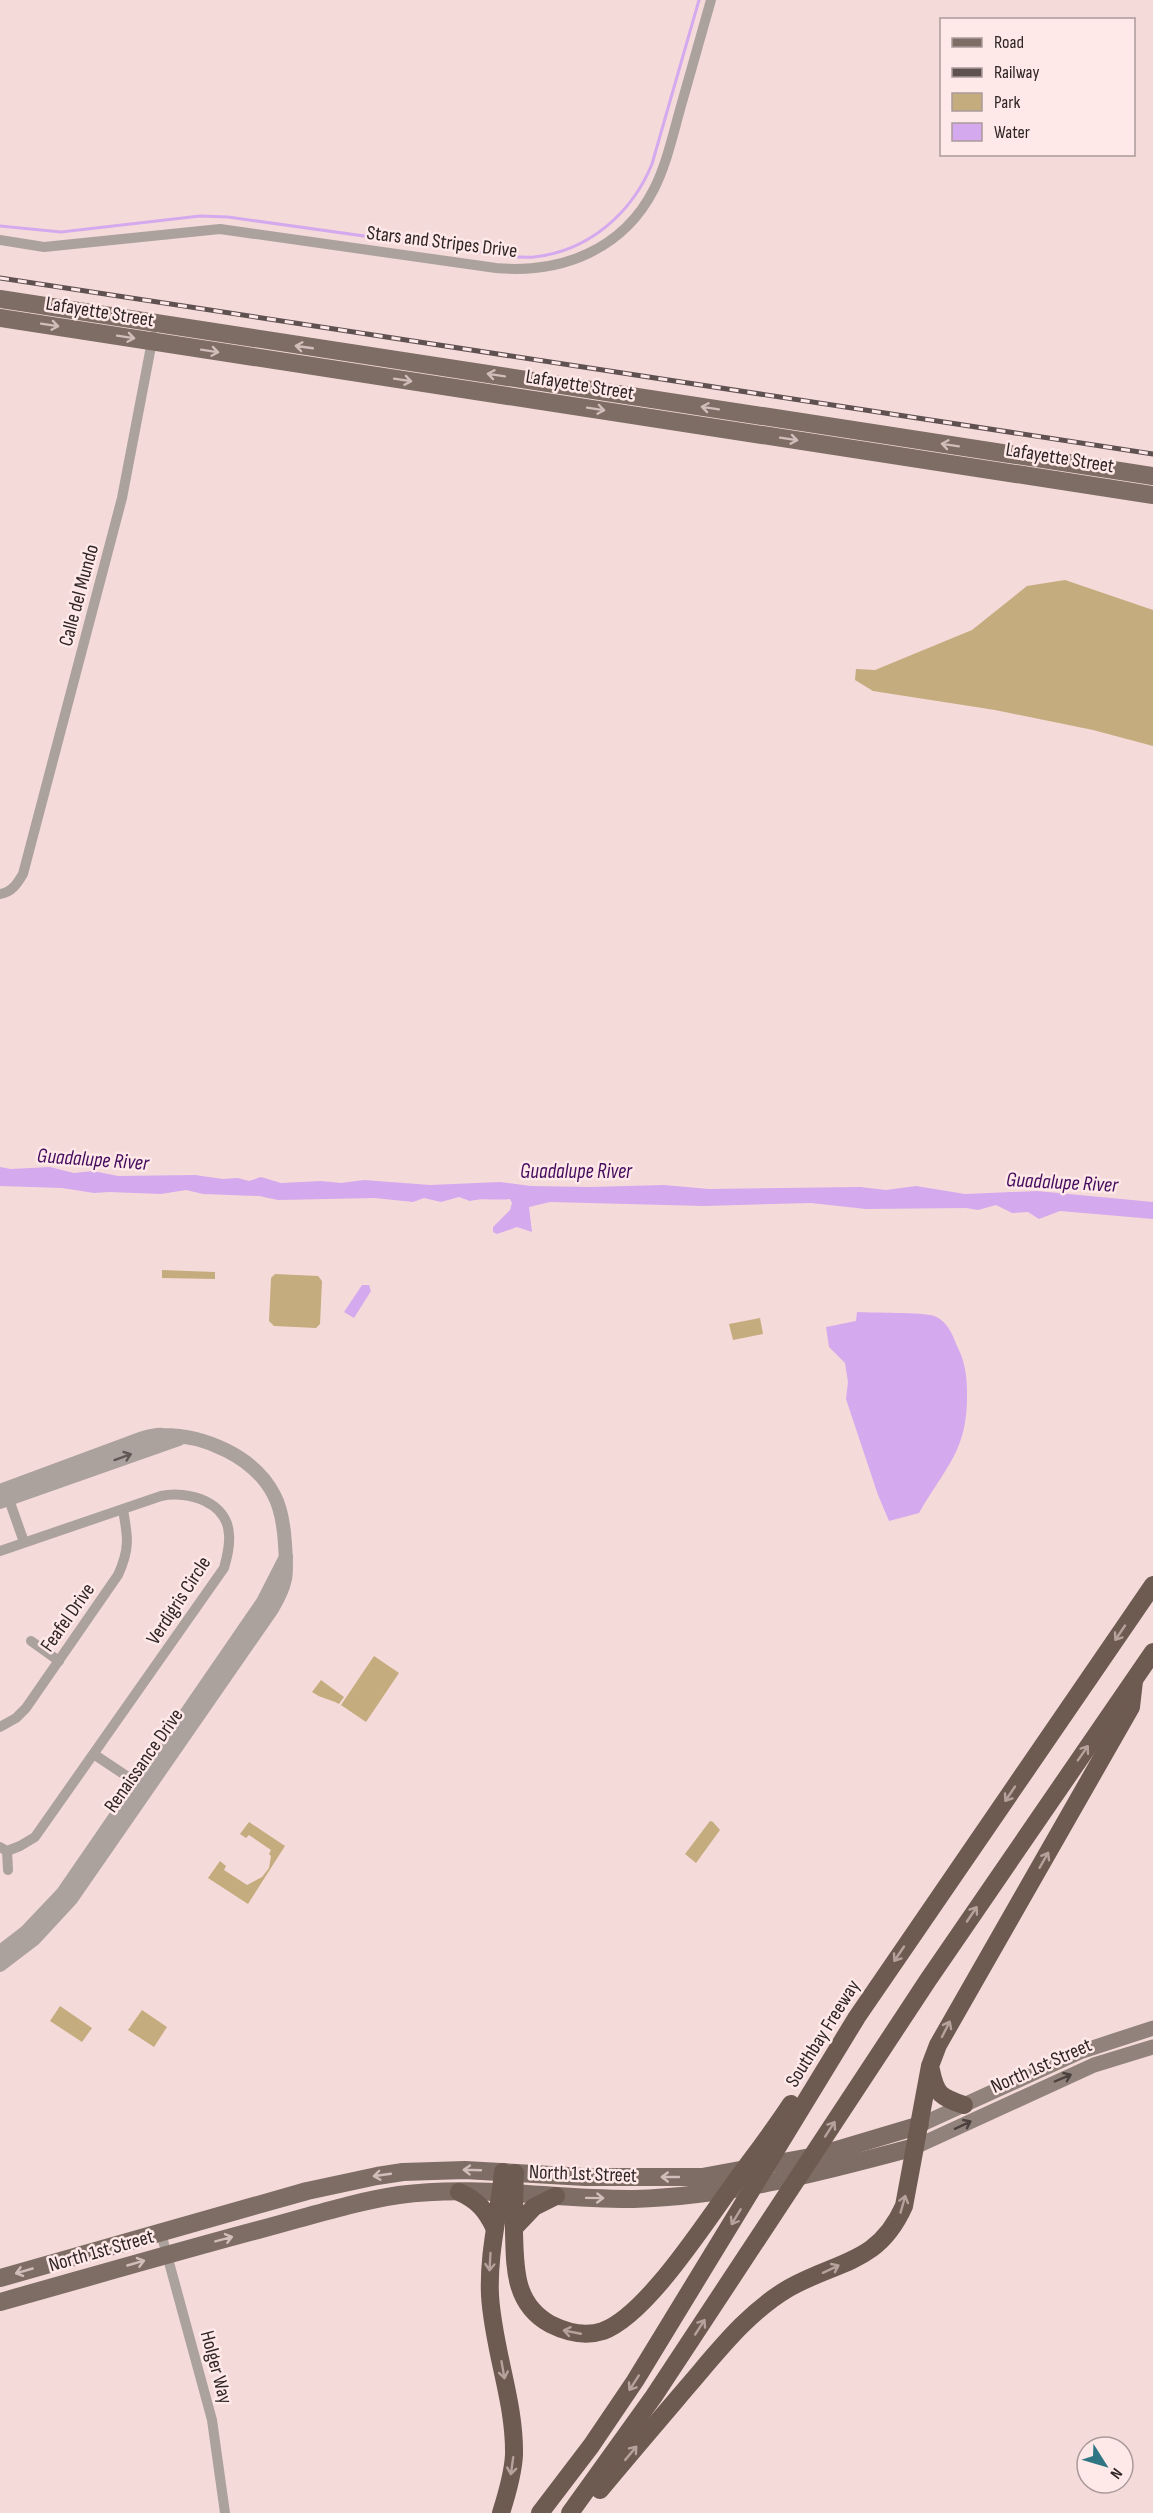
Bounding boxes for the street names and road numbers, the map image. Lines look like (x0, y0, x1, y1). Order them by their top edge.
street label: Stars and Stripes Drive (365, 221, 519, 263)
street label: Lafayette Street (44, 292, 156, 332)
street label: Lafayette Street (524, 365, 636, 405)
street label: Lafayette Street (1004, 438, 1116, 478)
street label: Calle del Mundo (54, 542, 104, 649)
street label: Verdigris Circle (141, 1552, 216, 1649)
street label: Feafel Drive (36, 1579, 100, 1657)
street label: Renaissance Drive (99, 1704, 188, 1817)
street label: Southbay Freeway (780, 1975, 865, 2092)
street label: North 1st Street (987, 2033, 1096, 2099)
street label: North 1st Street (529, 2160, 637, 2188)
street label: North 1st Street (46, 2225, 156, 2277)
street label: Holger Way (195, 2328, 237, 2407)

